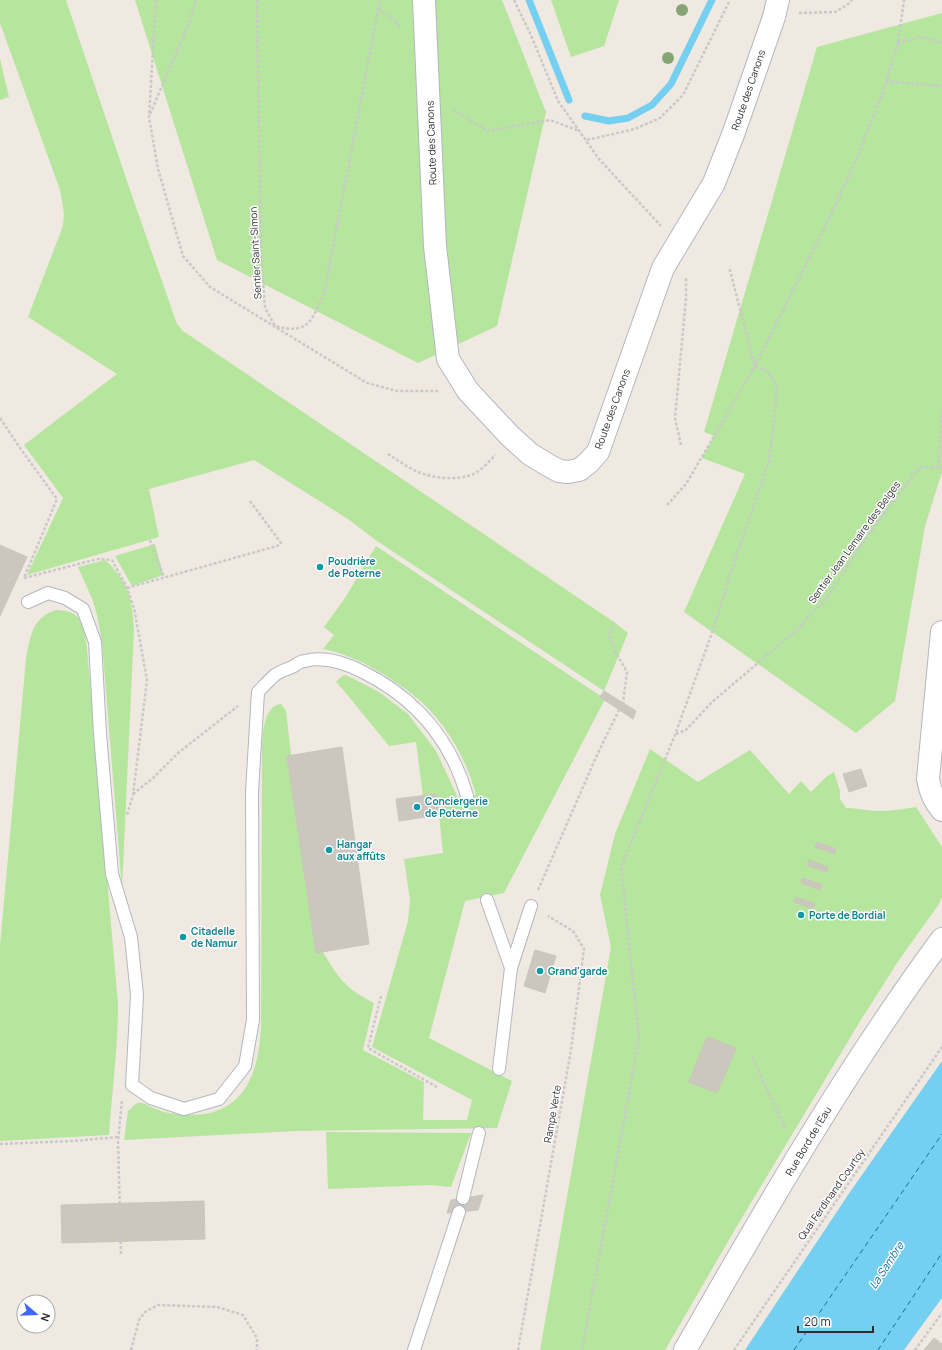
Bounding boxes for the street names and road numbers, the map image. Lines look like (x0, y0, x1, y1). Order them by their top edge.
street label: Route des Canons (728, 48, 768, 132)
street label: Route des Canons (423, 101, 439, 185)
street label: Sentier Saint-Simon (246, 206, 264, 300)
street label: Route des Canons (591, 367, 633, 451)
street label: Sentier Jean Lemaire des Belges (805, 478, 903, 606)
street label: Rampe Verte (540, 1084, 564, 1144)
street label: Rue Bord de l'Eau (782, 1104, 834, 1178)
street label: Quai Ferdinand Courtoy (794, 1145, 868, 1242)

